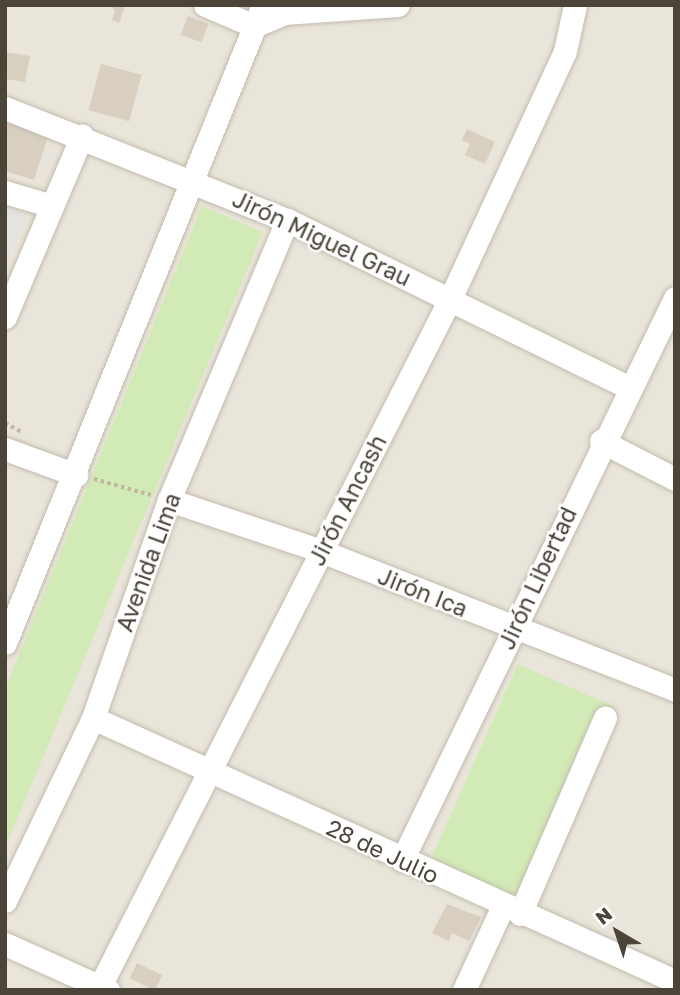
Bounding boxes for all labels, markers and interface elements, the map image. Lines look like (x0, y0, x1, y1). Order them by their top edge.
street label: Jirón Miguel Grau (228, 185, 416, 291)
street label: Jirón Ancash (302, 430, 392, 570)
street label: Avenida Lima (110, 489, 186, 635)
street label: Jirón Libertad (492, 502, 582, 654)
street label: Jirón Ica (374, 562, 472, 622)
street label: 28 de Julio (323, 813, 443, 889)
north arrow (582, 897, 652, 967)
text: N (591, 902, 616, 929)

